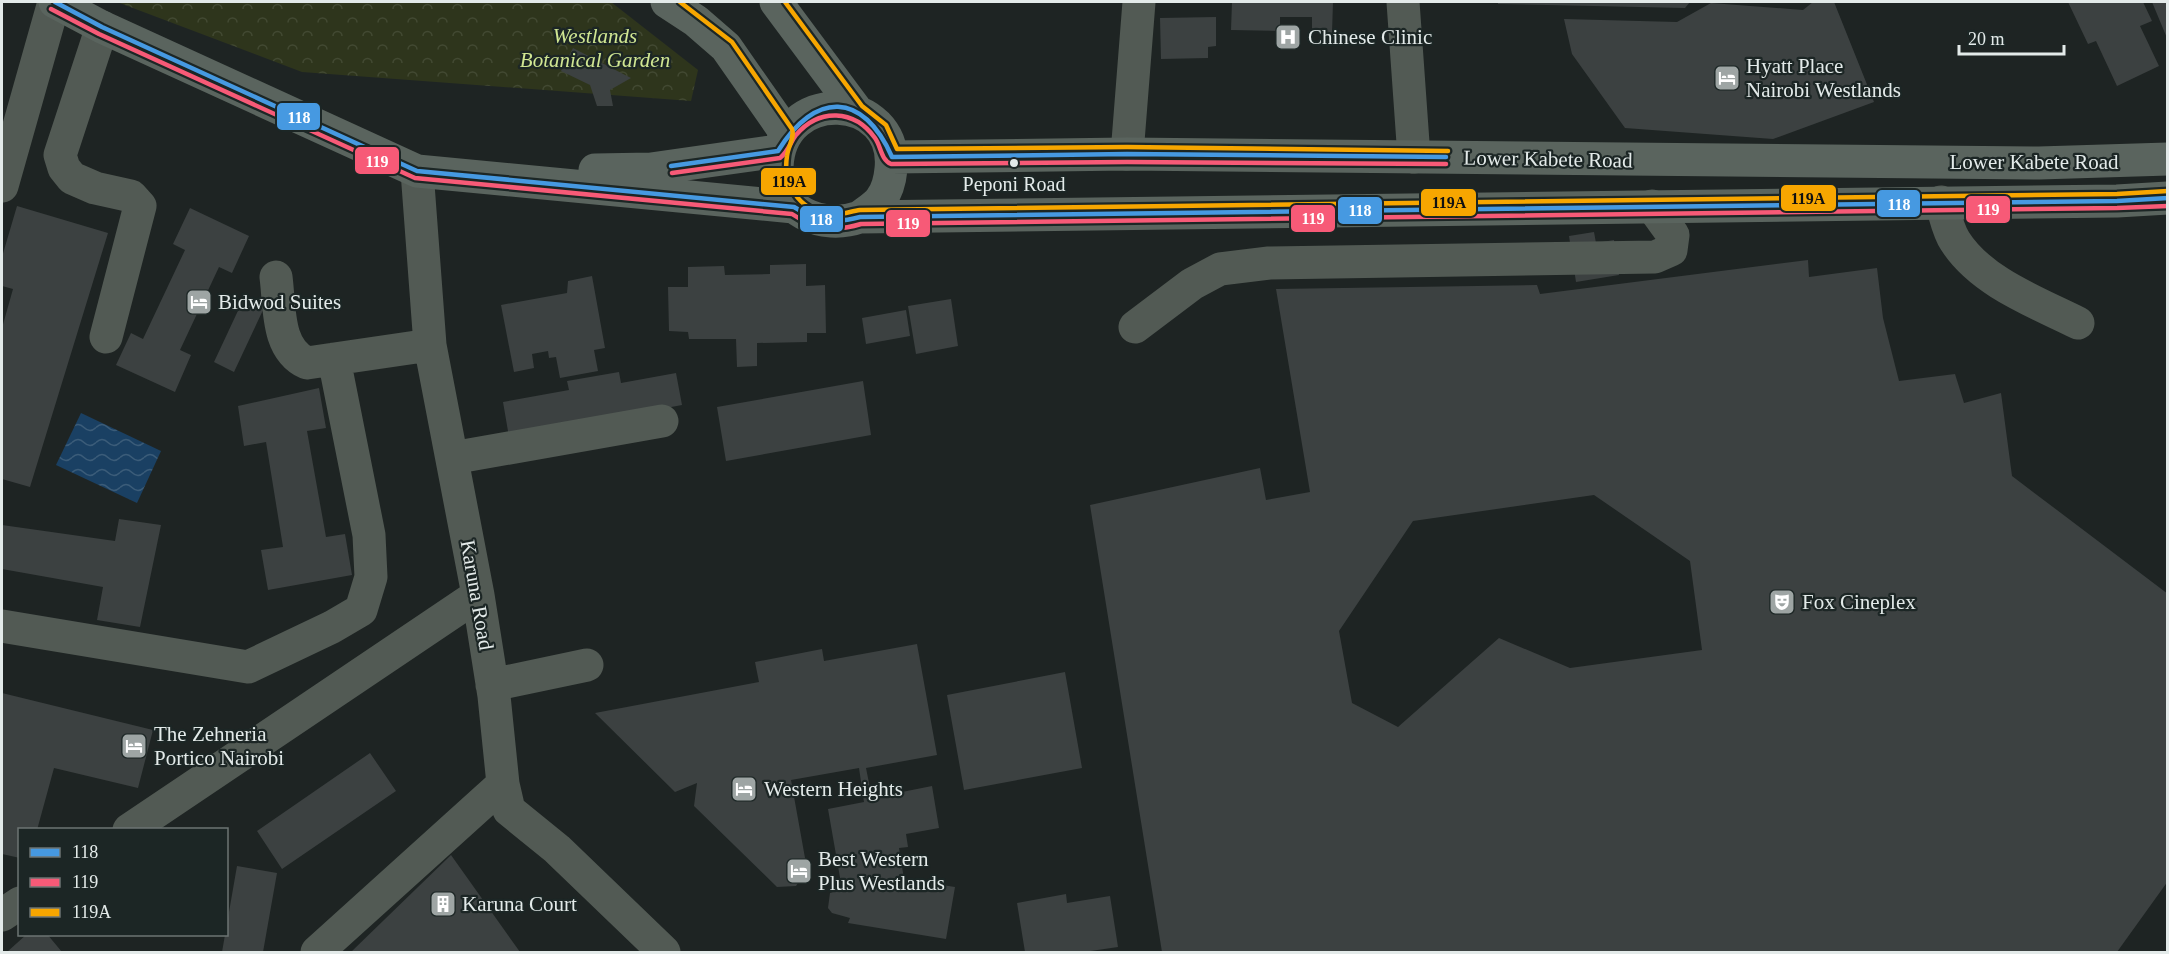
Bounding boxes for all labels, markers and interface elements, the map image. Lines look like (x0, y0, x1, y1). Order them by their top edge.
scale bar (1959, 18, 2064, 56)
hospital icon: Chinese Clinic (1273, 22, 1303, 52)
park label: Westlands Botanical Garden (520, 24, 670, 72)
place label: Chinese Clinic (1308, 25, 1432, 49)
text: 20 m (1968, 29, 2005, 49)
place label: Hyatt Place Nairobi Westlands (1746, 54, 1901, 102)
hotel icon: Hyatt Place Nairobi Westlands (1712, 63, 1742, 93)
line badge: 118 (276, 102, 321, 131)
text: 118 (287, 109, 311, 126)
line badge: 119 (354, 146, 400, 175)
street label: Lower Kabete Road (1463, 146, 1633, 172)
street label: Lower Kabete Road (1949, 150, 2119, 174)
text: 119 (365, 153, 389, 170)
marker: Peponi Road (1008, 157, 1020, 169)
line badge: 119A (760, 167, 817, 196)
text: 119A (772, 173, 807, 190)
place label: Peponi Road (963, 173, 1065, 196)
line badge: 119A (1780, 184, 1837, 212)
line badge: 119A (1420, 188, 1477, 217)
line badge: 118 (1876, 189, 1921, 218)
text: 119A (1791, 190, 1826, 207)
text: 119A (1432, 194, 1467, 211)
line badge: 119 (1965, 195, 2011, 224)
line badge: 118 (1337, 196, 1383, 225)
text: 118 (1887, 196, 1911, 213)
text: 119 (1976, 201, 2000, 218)
text: 118 (1348, 202, 1372, 219)
line badge: 119 (1290, 204, 1336, 233)
line badge: 118 (799, 205, 844, 233)
line badge: 119 (885, 209, 931, 238)
text: 119 (1301, 210, 1325, 227)
text: 118 (809, 211, 833, 228)
text: 119 (896, 215, 920, 232)
hotel icon: Bidwod Suites (184, 287, 214, 317)
place label: Bidwod Suites (218, 290, 341, 314)
street label: Karuna Road (456, 538, 499, 652)
theatre icon: Fox Cineplex (1767, 587, 1797, 617)
place label: Fox Cineplex (1802, 590, 1916, 614)
place label: The Zehneria Portico Nairobi (154, 722, 284, 770)
hotel icon: The Zehneria Portico Nairobi (119, 731, 149, 761)
hotel icon: Western Heights (729, 774, 759, 804)
place label: Western Heights (764, 777, 903, 801)
legend (18, 828, 228, 936)
text: 118 (72, 842, 98, 862)
place label: Best Western Plus Westlands (818, 847, 945, 895)
hotel icon: Best Western Plus Westlands (784, 856, 814, 886)
text: 119 (72, 872, 98, 892)
building icon: Karuna Court (428, 889, 458, 919)
place label: Karuna Court (462, 892, 577, 916)
text: 119A (72, 902, 111, 922)

